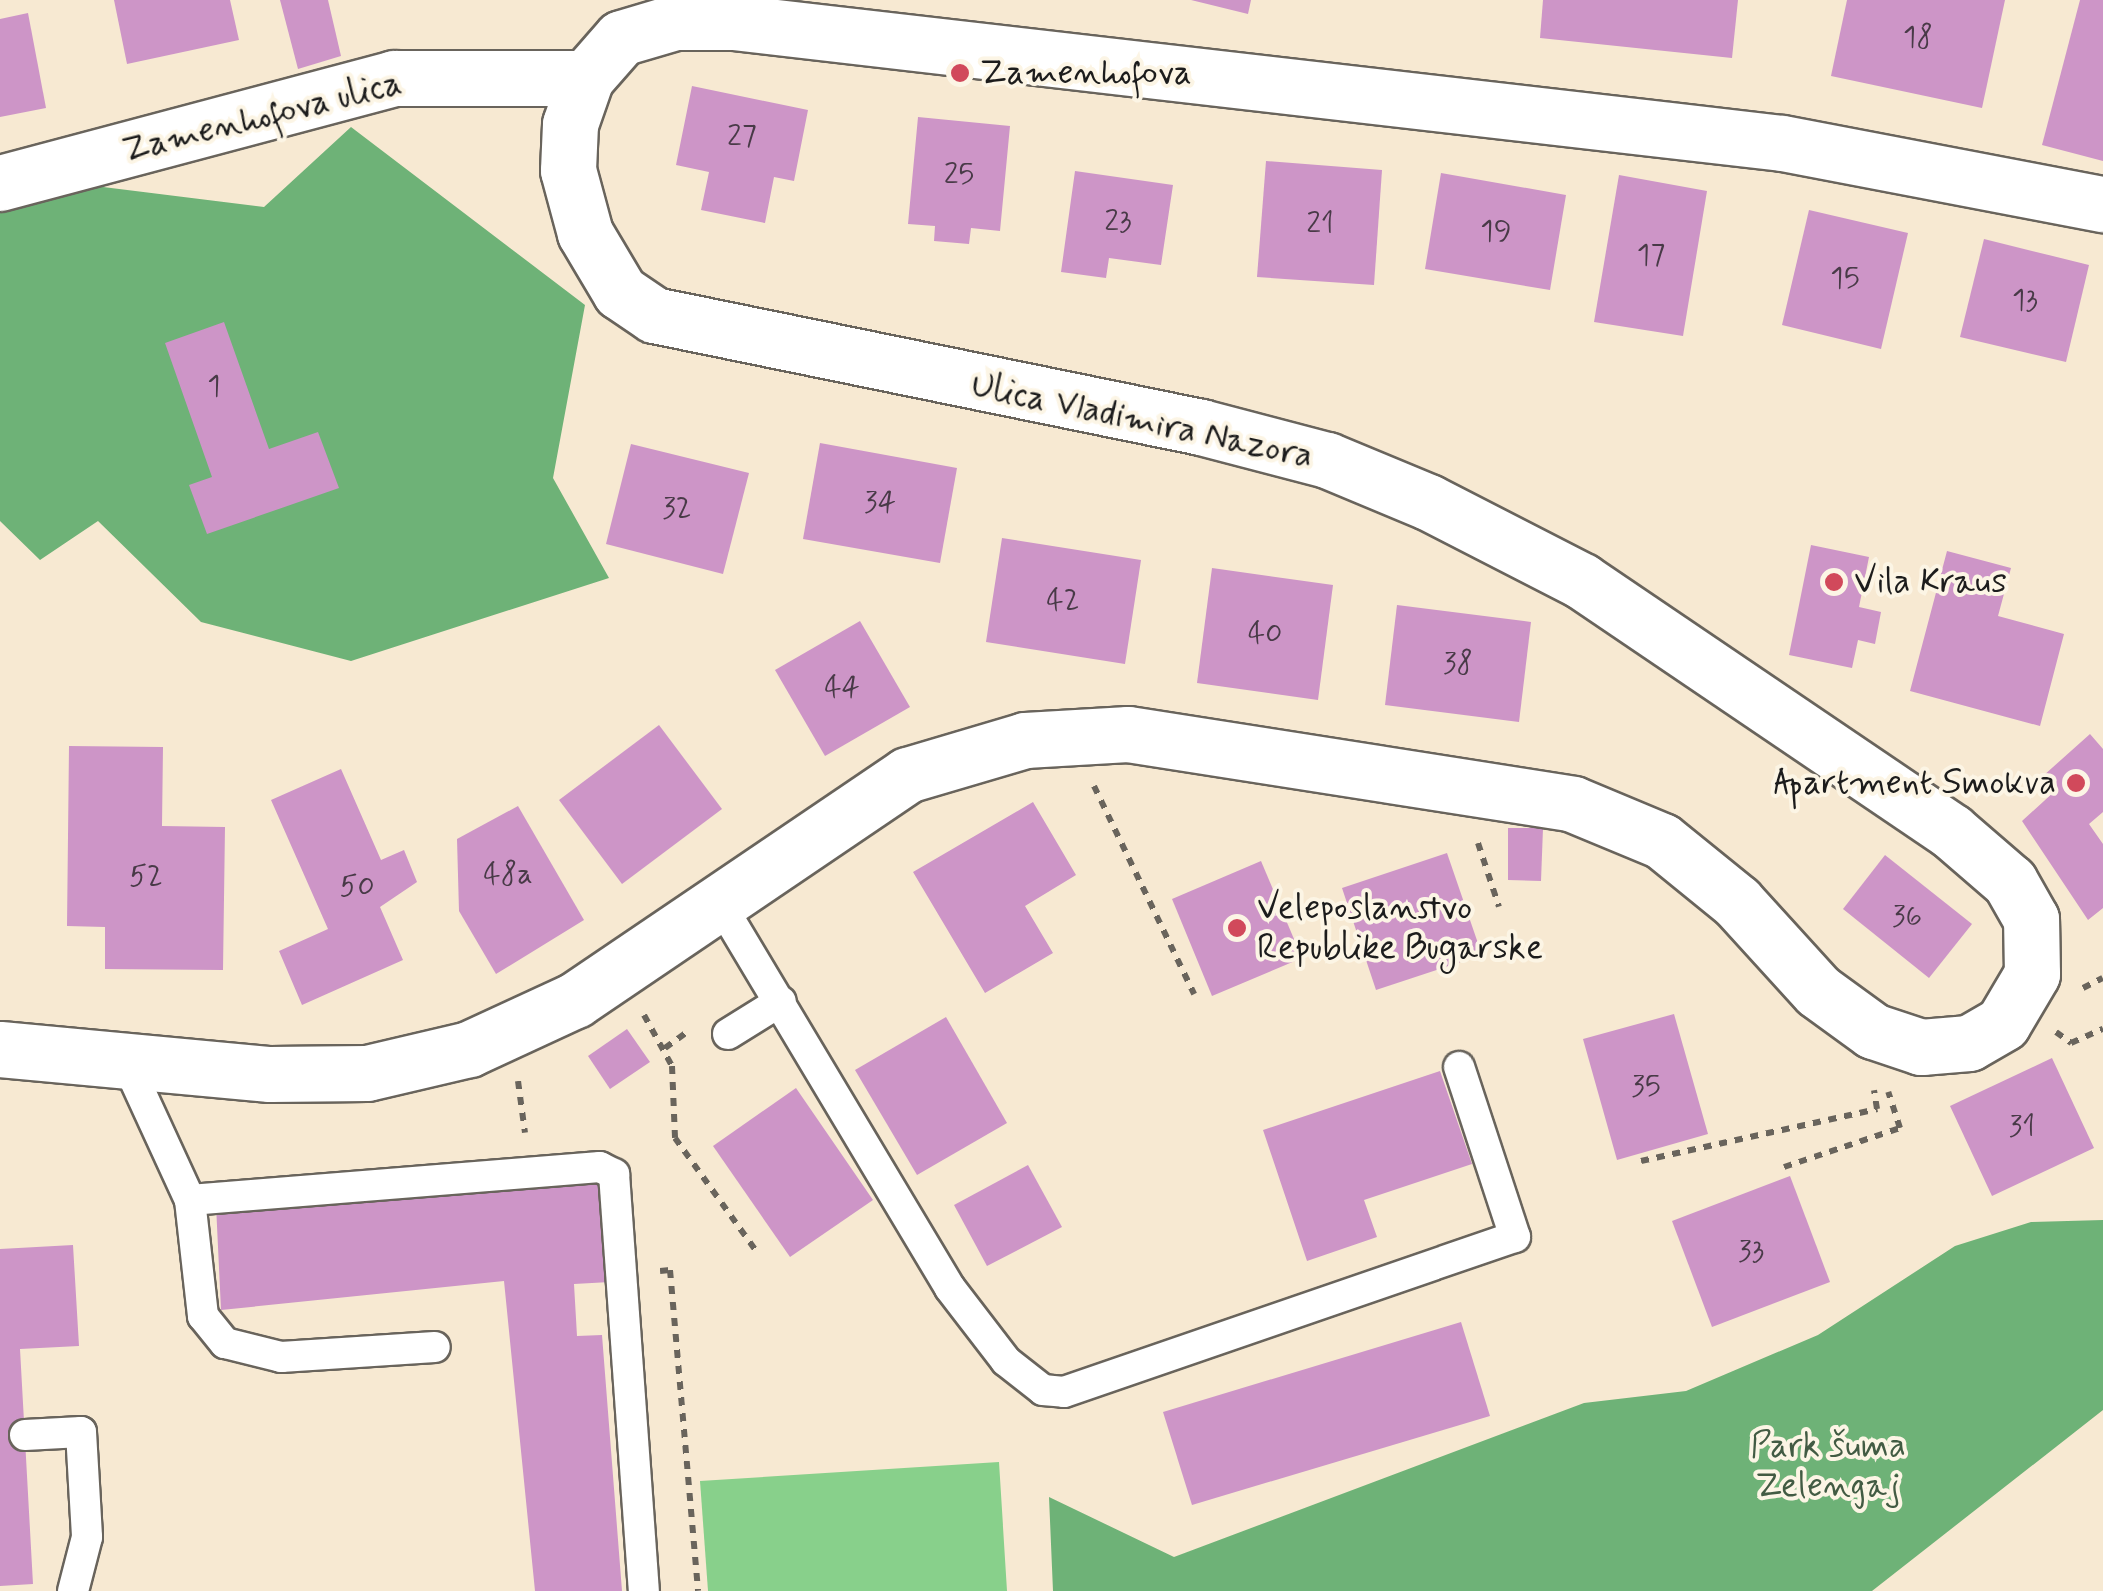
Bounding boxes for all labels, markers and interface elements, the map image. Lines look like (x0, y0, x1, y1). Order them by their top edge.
house number: 18 (1903, 20, 1933, 56)
place label: Zamenhofova (980, 52, 1192, 94)
street label: Zamenhofova ulica (116, 62, 408, 172)
marker: Zamenhofova (949, 62, 971, 84)
house number: 27 (727, 119, 757, 155)
house number: 25 (944, 157, 974, 193)
house number: 23 (1104, 204, 1132, 240)
house number: 21 (1306, 206, 1334, 242)
house number: 19 (1480, 214, 1512, 250)
house number: 17 (1637, 238, 1665, 274)
house number: 15 (1830, 261, 1860, 297)
house number: 13 (2012, 283, 2038, 319)
street label: Ulica Vladimira Nazora (967, 364, 1317, 478)
house number: 1 (207, 369, 221, 405)
house number: 34 (864, 485, 896, 521)
house number: 32 (662, 491, 692, 527)
place label: Vila Kraus (1854, 561, 2003, 603)
marker: Vila Kraus (1823, 571, 1845, 593)
house number: 42 (1046, 583, 1080, 619)
house number: 40 (1248, 616, 1282, 652)
house number: 38 (1443, 646, 1473, 682)
house number: 44 (824, 670, 860, 706)
place label: Apartment Smokva (1769, 762, 2056, 804)
marker: Apartment Smokva (2065, 772, 2087, 794)
house number: 48a (483, 857, 533, 893)
house number: 52 (129, 859, 163, 895)
house number: 50 (339, 869, 375, 905)
place label: Veleposlanstvo Republike Bugarske (1257, 887, 1545, 969)
house number: 36 (1892, 899, 1922, 935)
marker: Veleposlanstvo Republike Bugarske (1226, 917, 1248, 939)
house number: 35 (1631, 1069, 1661, 1105)
house number: 31 (2009, 1109, 2035, 1145)
house number: 33 (1738, 1234, 1764, 1270)
park label: Park šuma Zelengaj (1750, 1425, 1906, 1507)

